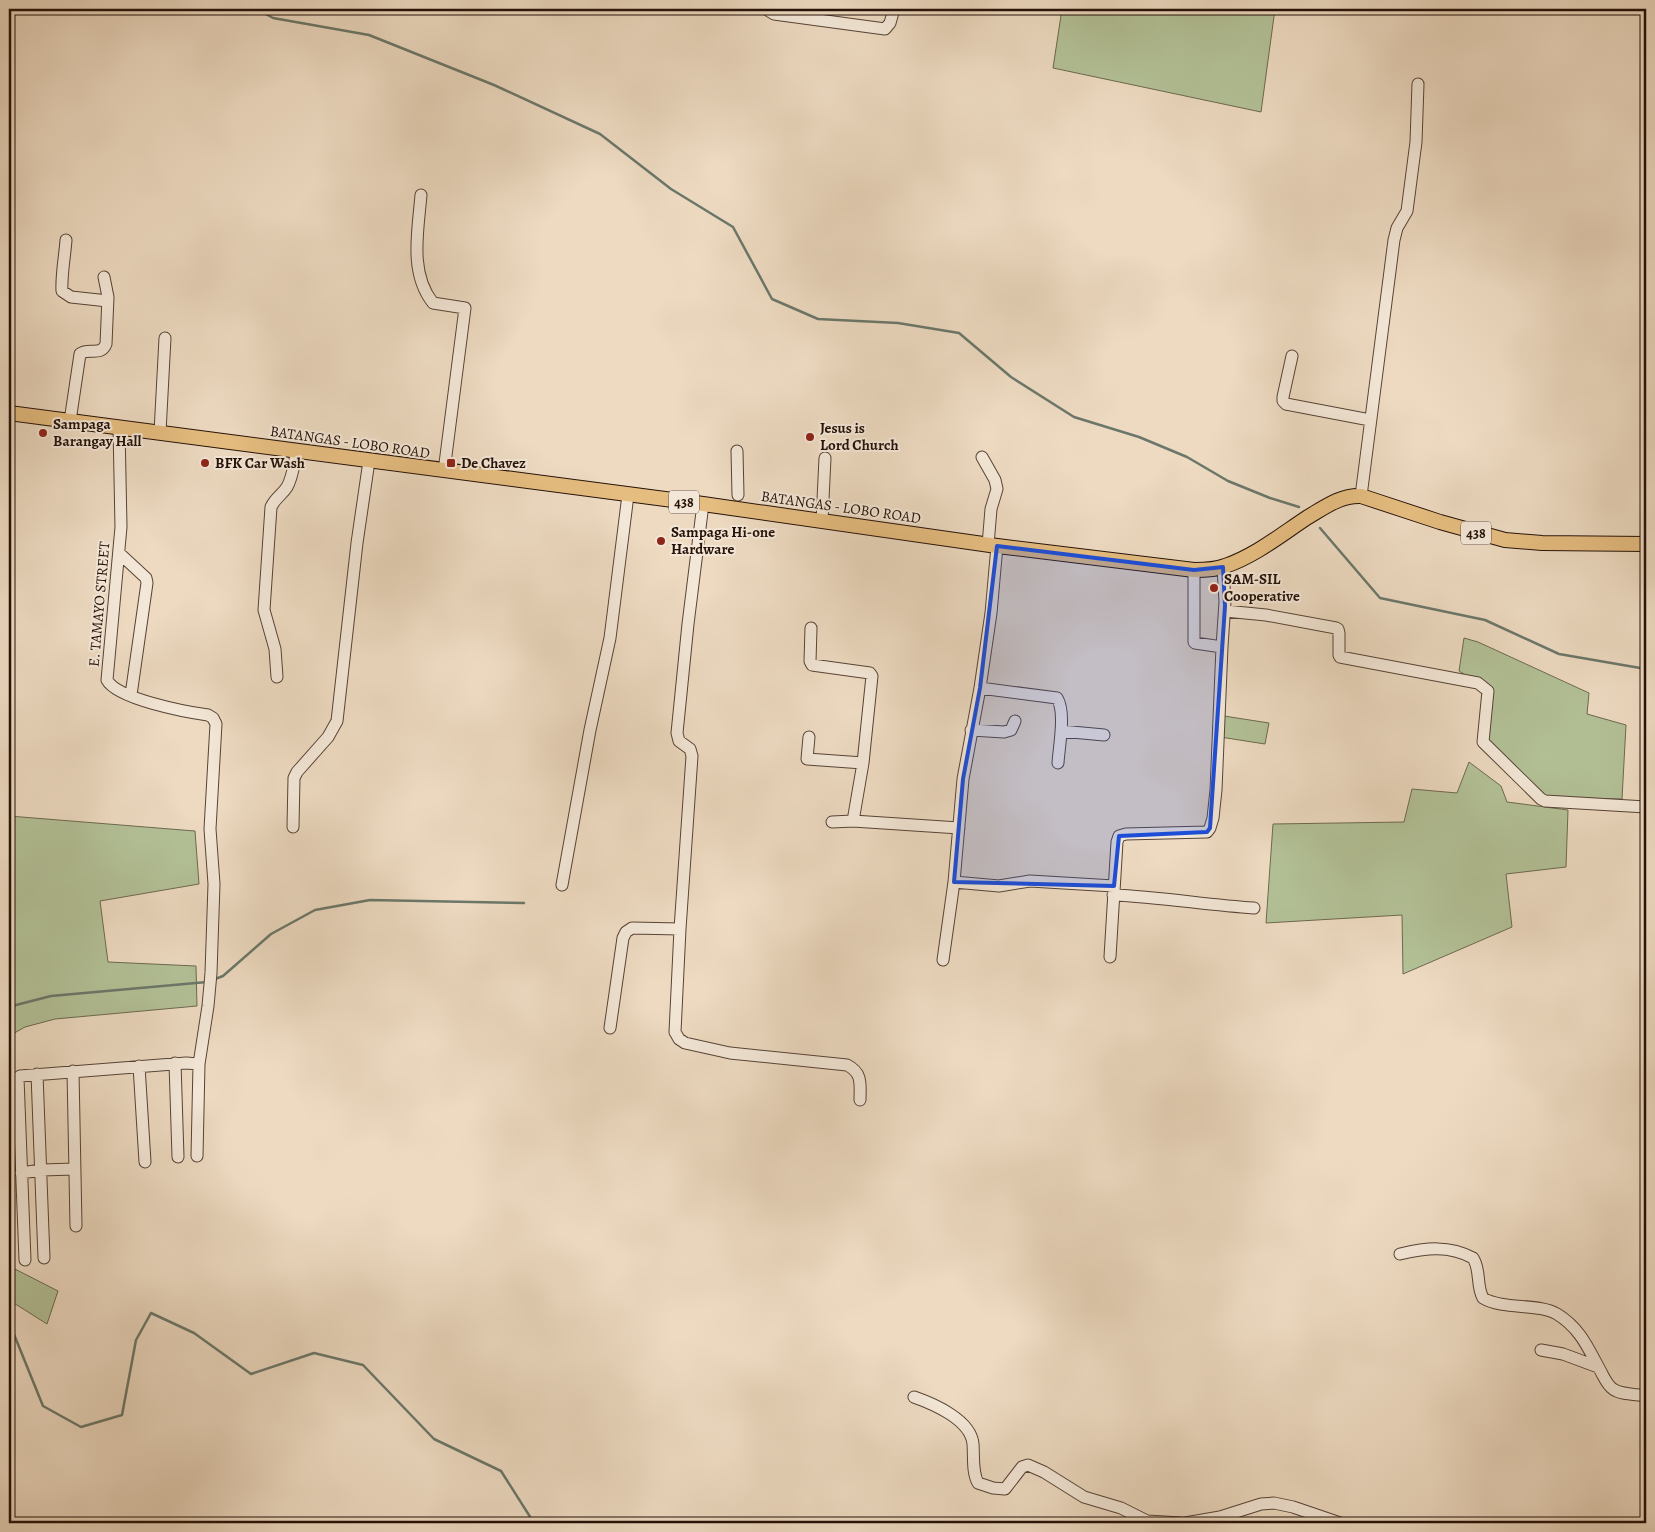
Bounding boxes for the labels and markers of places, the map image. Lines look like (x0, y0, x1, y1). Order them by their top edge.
place label: Sampaga Barangay Hall (53, 414, 142, 451)
place label: Jesus is Lord Church (820, 418, 899, 455)
marker: Sampaga Barangay Hall (37, 427, 49, 439)
marker: Jesus is Lord Church (804, 431, 816, 443)
place label: BFK Car Wash (215, 453, 305, 473)
place label: De Chavez (461, 453, 526, 473)
marker: BFK Car Wash (199, 457, 211, 469)
marker: De Chavez (445, 457, 457, 469)
place label: Sampaga Hi-one Hardware (671, 522, 775, 559)
marker: Sampaga Hi-one Hardware (655, 535, 667, 547)
place label: SAM-SIL Cooperative (1224, 569, 1300, 606)
marker: SAM-SIL Cooperative (1208, 582, 1220, 594)

